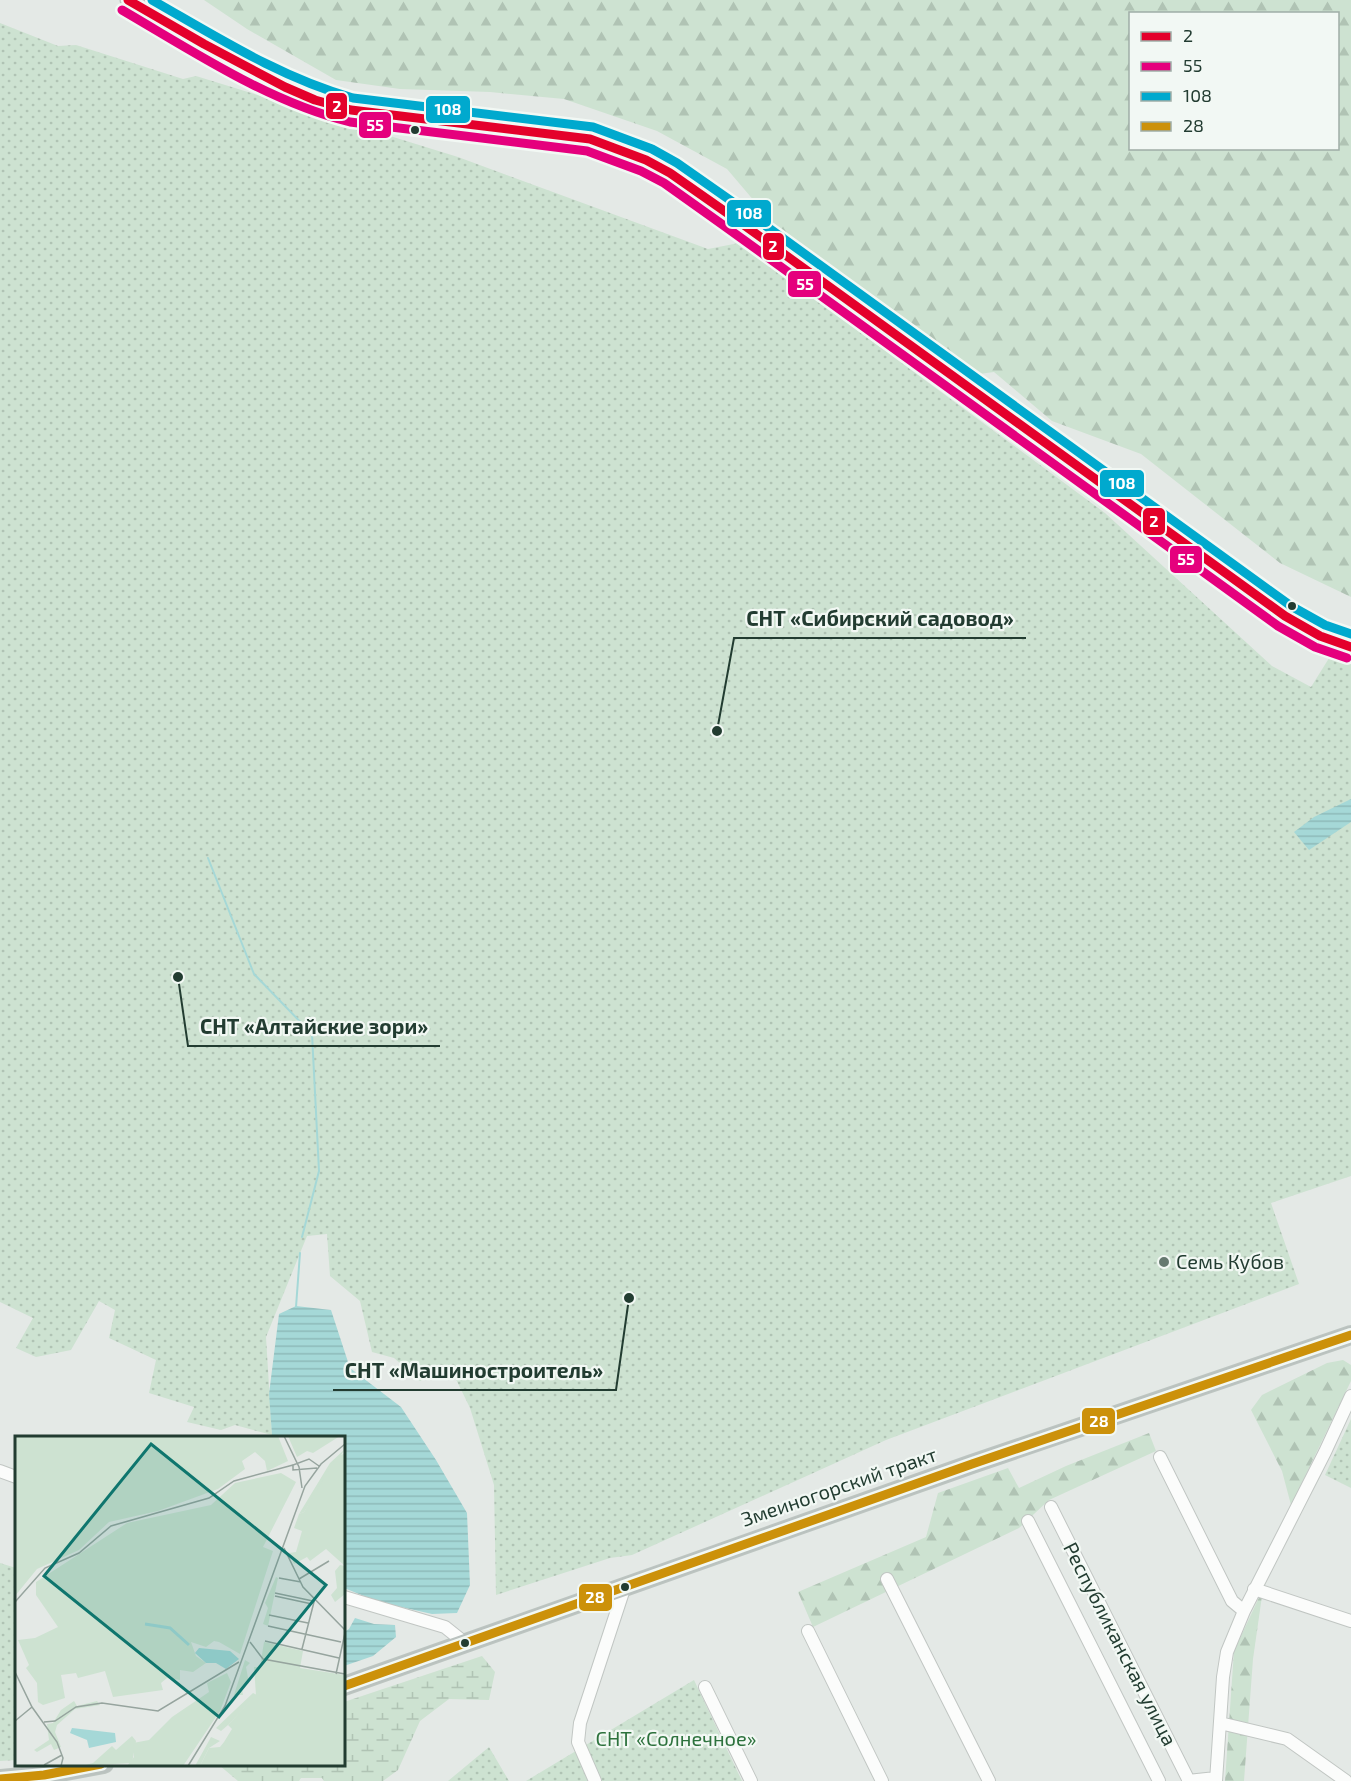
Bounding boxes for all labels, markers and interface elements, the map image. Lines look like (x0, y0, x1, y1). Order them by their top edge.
legend (1129, 12, 1339, 150)
text: 2 (1183, 24, 1193, 46)
text: 55 (1183, 54, 1202, 76)
text: 108 (1183, 84, 1212, 106)
line badge: 2 (325, 92, 348, 120)
line badge: 108 (425, 95, 471, 124)
text: 2 (332, 96, 342, 115)
text: 108 (435, 99, 462, 118)
line badge: 55 (358, 111, 392, 139)
text: 28 (1183, 114, 1204, 136)
text: 55 (366, 115, 384, 134)
unlabelled marker (409, 124, 421, 136)
line badge: 108 (726, 199, 772, 228)
text: 108 (736, 203, 763, 222)
line badge: 2 (762, 232, 785, 261)
text: 2 (768, 236, 778, 255)
line badge: 55 (787, 270, 822, 298)
text: 55 (796, 274, 814, 293)
line badge: 108 (1099, 469, 1145, 498)
text: 108 (1109, 473, 1136, 492)
line badge: 2 (1142, 507, 1166, 536)
text: 2 (1149, 511, 1159, 530)
line badge: 55 (1169, 545, 1203, 574)
text: 55 (1177, 549, 1195, 568)
callout: СНТ «Сибирский садовод» (734, 599, 1026, 638)
unlabelled marker (1286, 600, 1298, 612)
text: СНТ «Сибирский садовод» (746, 605, 1014, 630)
callout: СНТ «Алтайские зори» (188, 1007, 440, 1046)
text: СНТ «Алтайские зори» (200, 1013, 428, 1038)
place label: Семь Кубов (1176, 1249, 1284, 1274)
marker: Семь Кубов (1157, 1255, 1171, 1269)
callout: СНТ «Машиностроитель» (333, 1351, 616, 1390)
text: СНТ «Машиностроитель» (345, 1357, 603, 1382)
line badge: 28 (1081, 1407, 1116, 1435)
text: 28 (1089, 1411, 1109, 1430)
inset map (15, 1436, 345, 1766)
street label: Змеиногорский тракт (738, 1441, 940, 1531)
street label: Республиканская улица (1058, 1538, 1183, 1750)
unlabelled marker (619, 1581, 631, 1593)
line badge: 28 (578, 1583, 613, 1612)
text: 28 (585, 1587, 605, 1606)
unlabelled marker (459, 1637, 471, 1649)
park label: СНТ «Солнечное» (596, 1726, 756, 1750)

